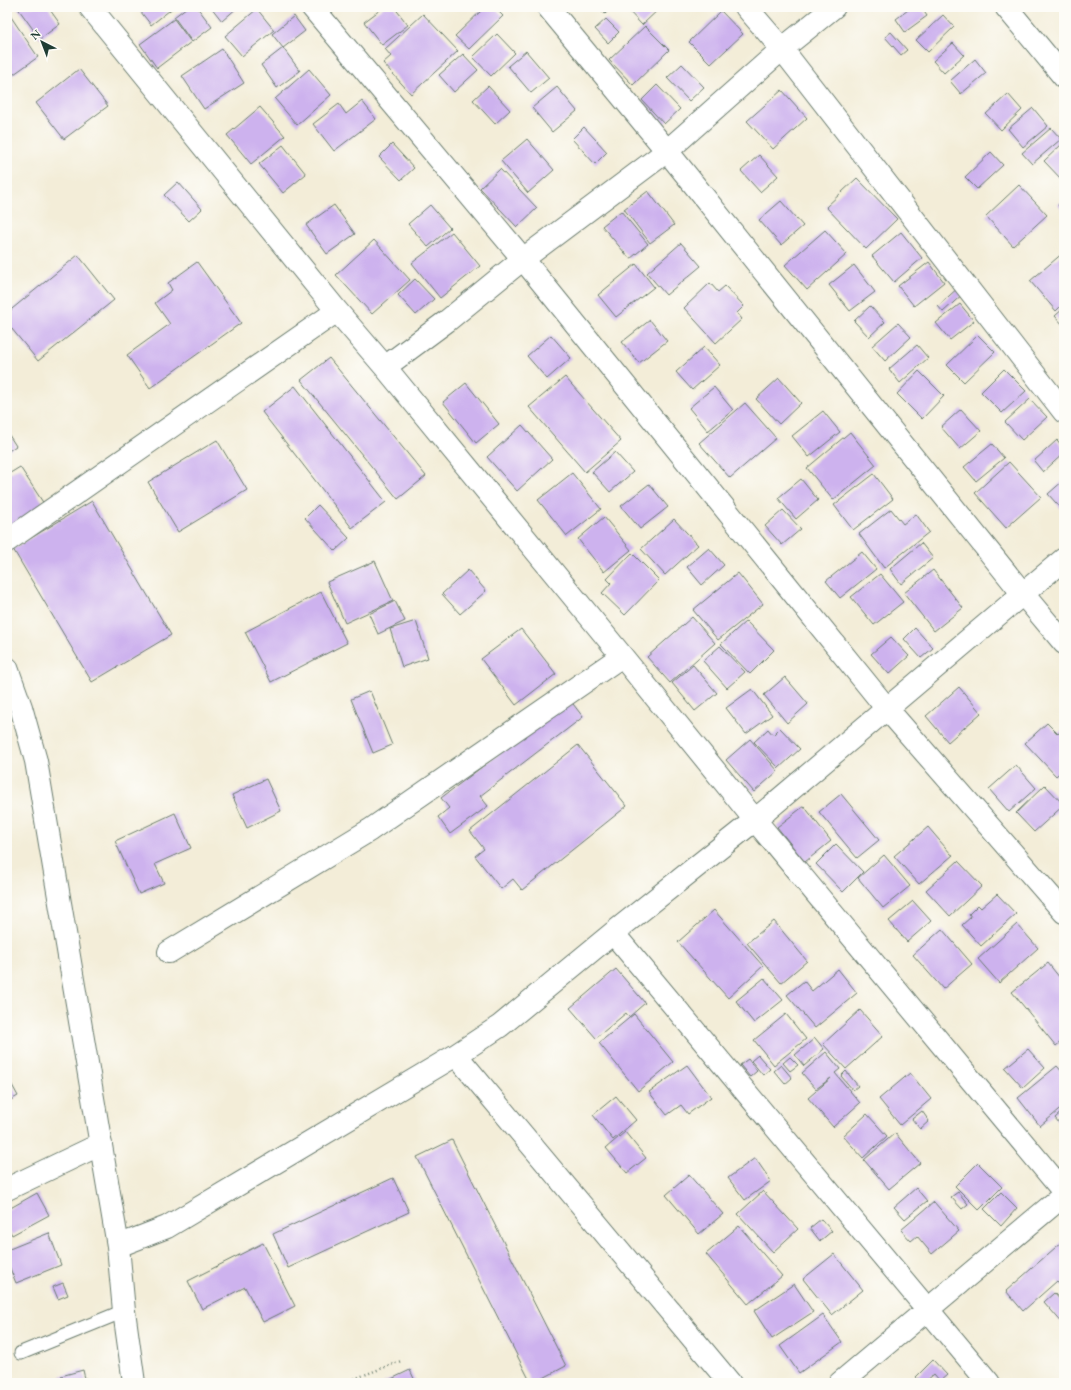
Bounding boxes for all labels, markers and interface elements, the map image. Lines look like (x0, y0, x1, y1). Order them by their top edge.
north arrow (22, 22, 62, 62)
text: N (27, 26, 43, 43)

